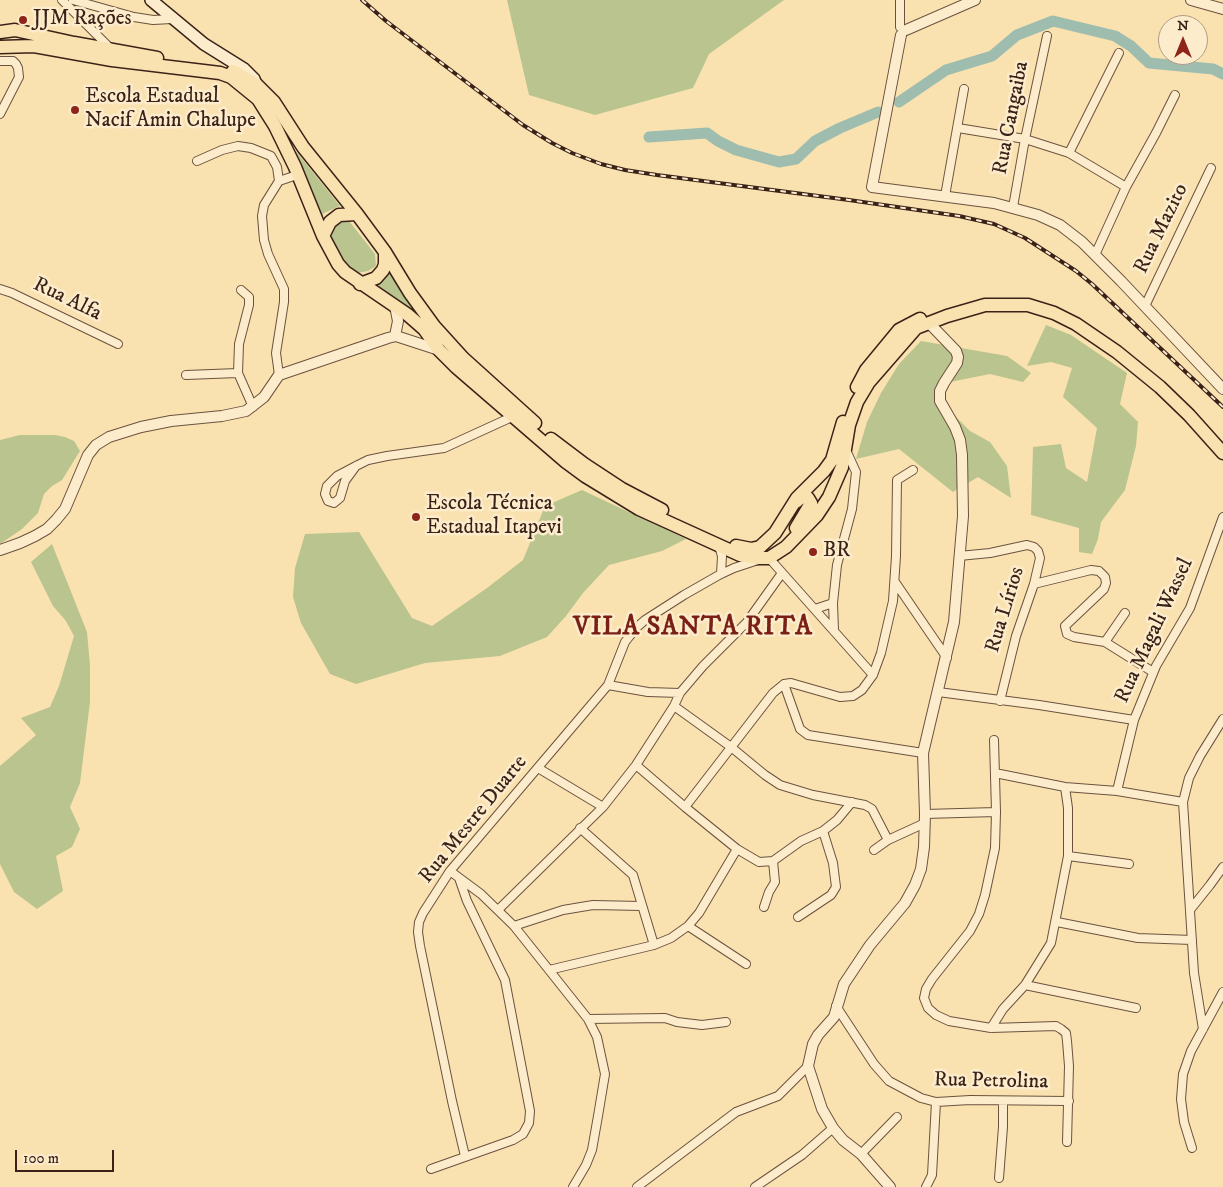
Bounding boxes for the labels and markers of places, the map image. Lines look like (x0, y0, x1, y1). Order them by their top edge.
place label: JJM Rações (33, 7, 131, 33)
marker: JJM Rações (17, 14, 29, 26)
place label: Escola Estadual Nacif Amin Chalupe (85, 85, 256, 135)
marker: Escola Estadual Nacif Amin Chalupe (69, 104, 81, 116)
place label: Escola Técnica Estadual Itapevi (426, 492, 562, 542)
marker: Escola Técnica Estadual Itapevi (410, 511, 422, 523)
place label: BR (823, 539, 850, 565)
marker: BR (807, 546, 819, 558)

